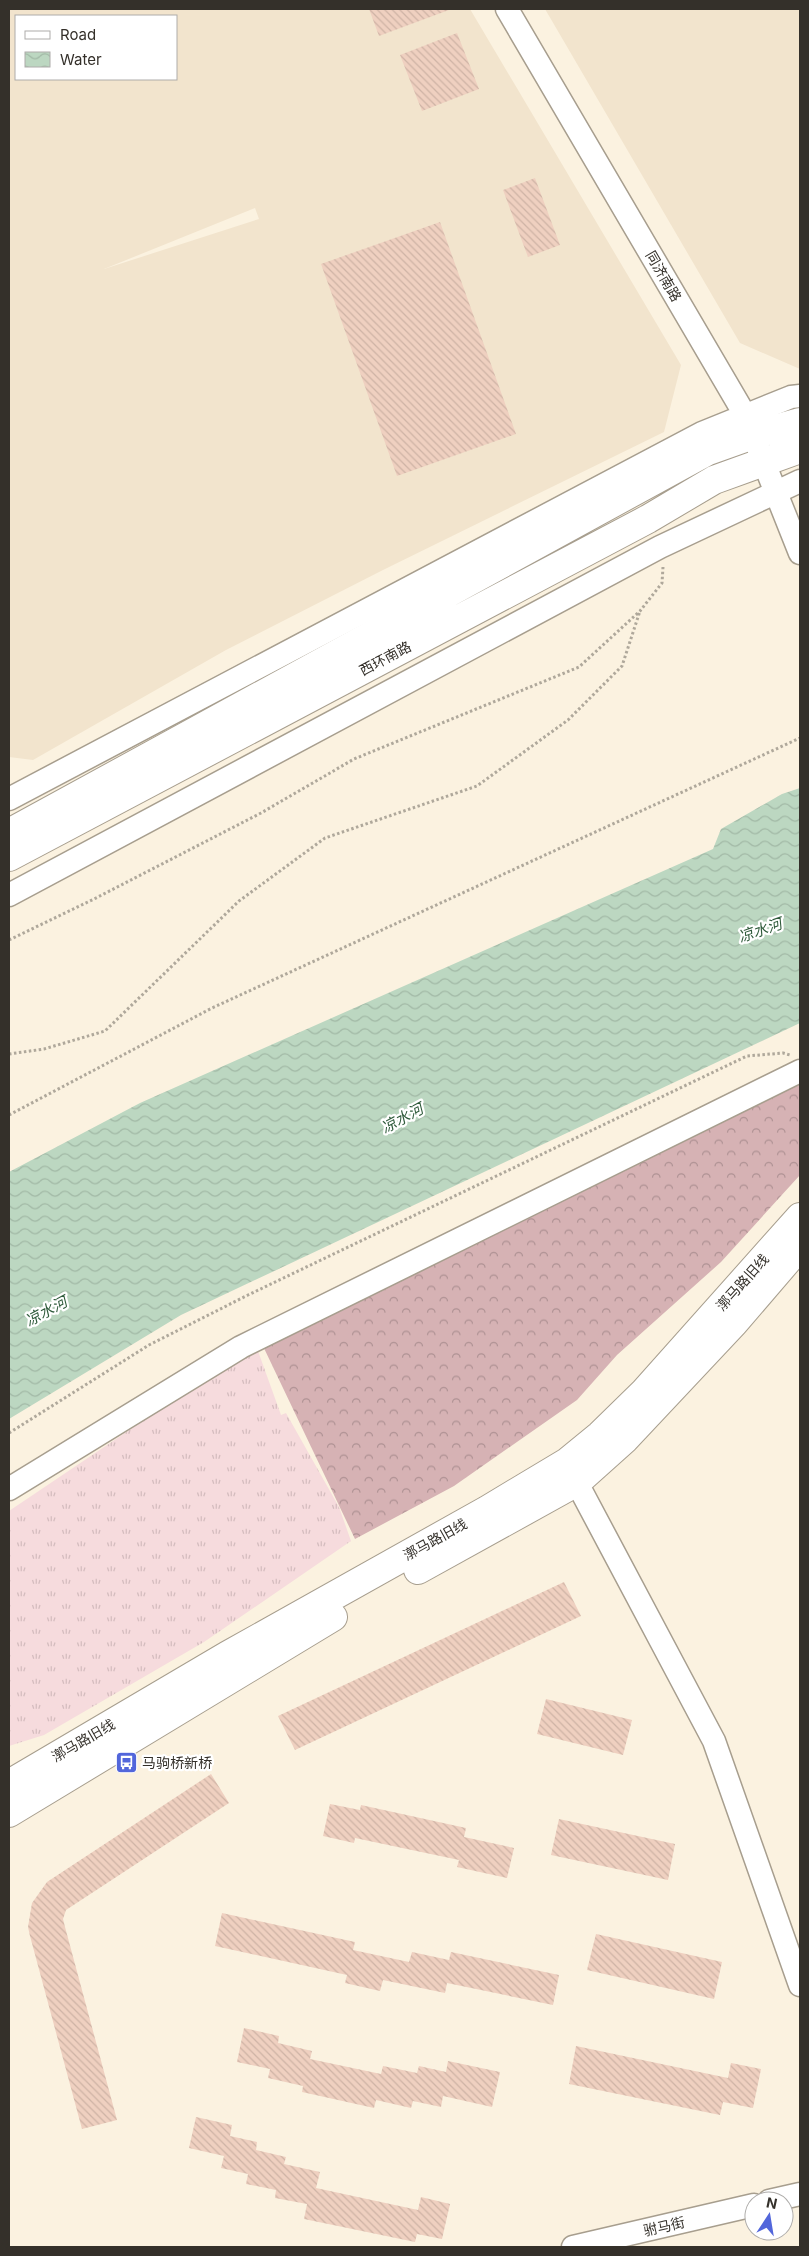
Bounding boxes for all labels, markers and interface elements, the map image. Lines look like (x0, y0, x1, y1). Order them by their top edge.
legend (15, 15, 178, 80)
text: Road (60, 25, 96, 44)
text: Water (60, 50, 102, 69)
street label: 同济南路 (643, 248, 685, 304)
street label: 西环南路 (356, 637, 414, 679)
water label: 凉水河 (736, 913, 787, 946)
water label: 凉水河 (378, 1098, 429, 1137)
street label: 漷马路旧线 (712, 1250, 772, 1314)
water label: 凉水河 (22, 1291, 73, 1330)
street label: 漷马路旧线 (400, 1515, 470, 1563)
street label: 漷马路旧线 (48, 1715, 118, 1765)
bus stop icon: 马驹桥新桥 (114, 1750, 138, 1774)
place label: 马驹桥新桥 (142, 1754, 212, 1771)
north arrow (744, 2191, 794, 2241)
text: N (765, 2193, 779, 2212)
street label: 驸马街 (642, 2213, 686, 2239)

